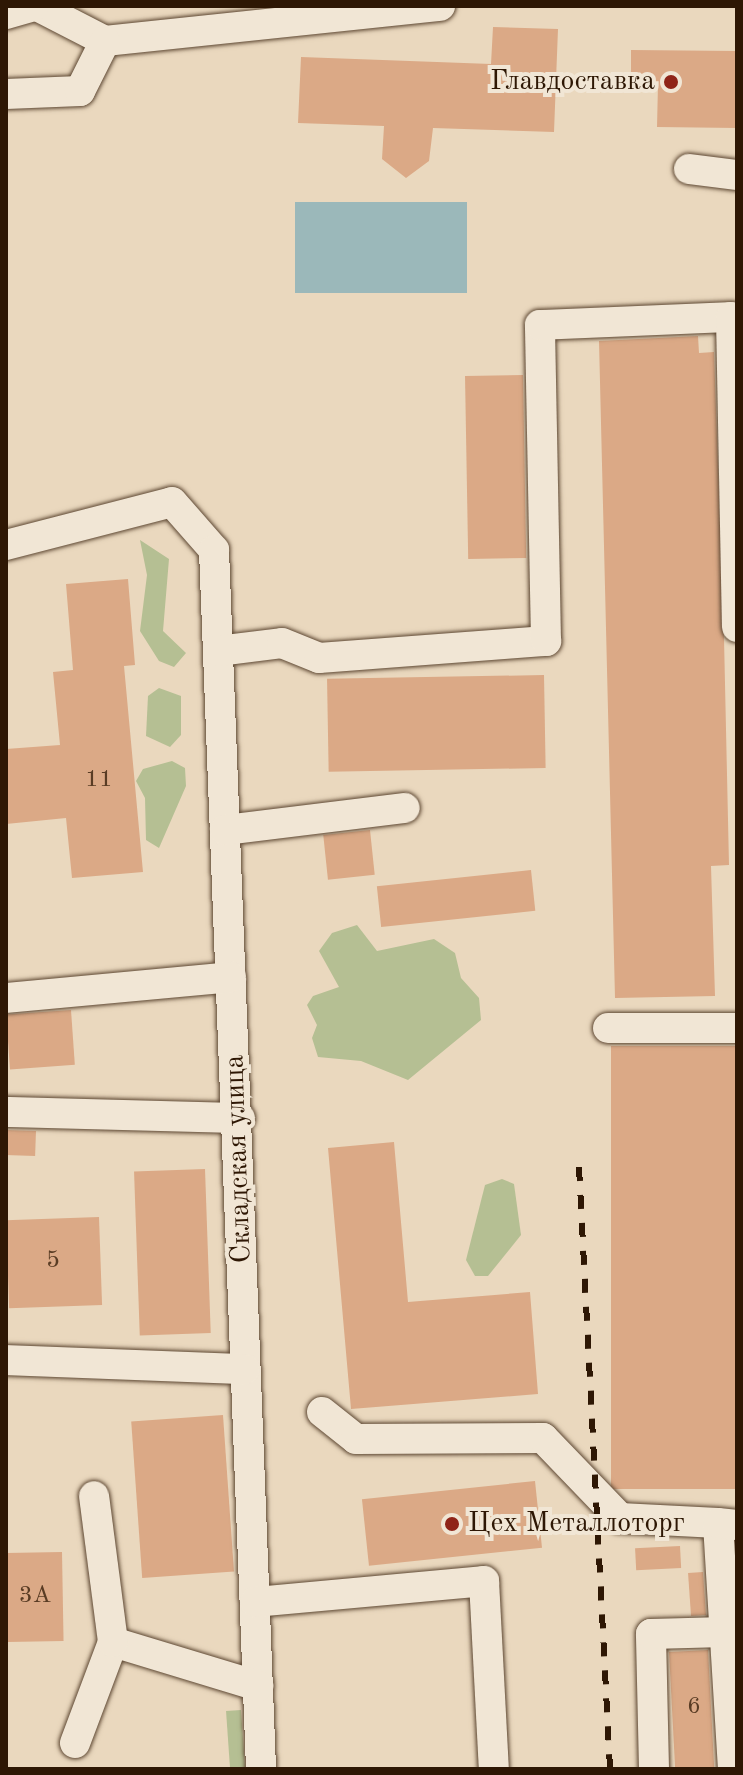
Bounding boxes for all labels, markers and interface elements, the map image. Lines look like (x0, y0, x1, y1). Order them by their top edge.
place label: Главдоставка (490, 65, 655, 99)
marker: Главдоставка (662, 73, 680, 91)
house number: 11 (85, 767, 113, 795)
street label: Складская улица (219, 1054, 259, 1264)
house number: 5 (46, 1248, 60, 1276)
place label: Цех Металлоторг (468, 1507, 685, 1541)
marker: Цех Металлоторг (443, 1515, 461, 1533)
house number: 3А (19, 1583, 51, 1611)
house number: 6 (687, 1694, 701, 1722)

